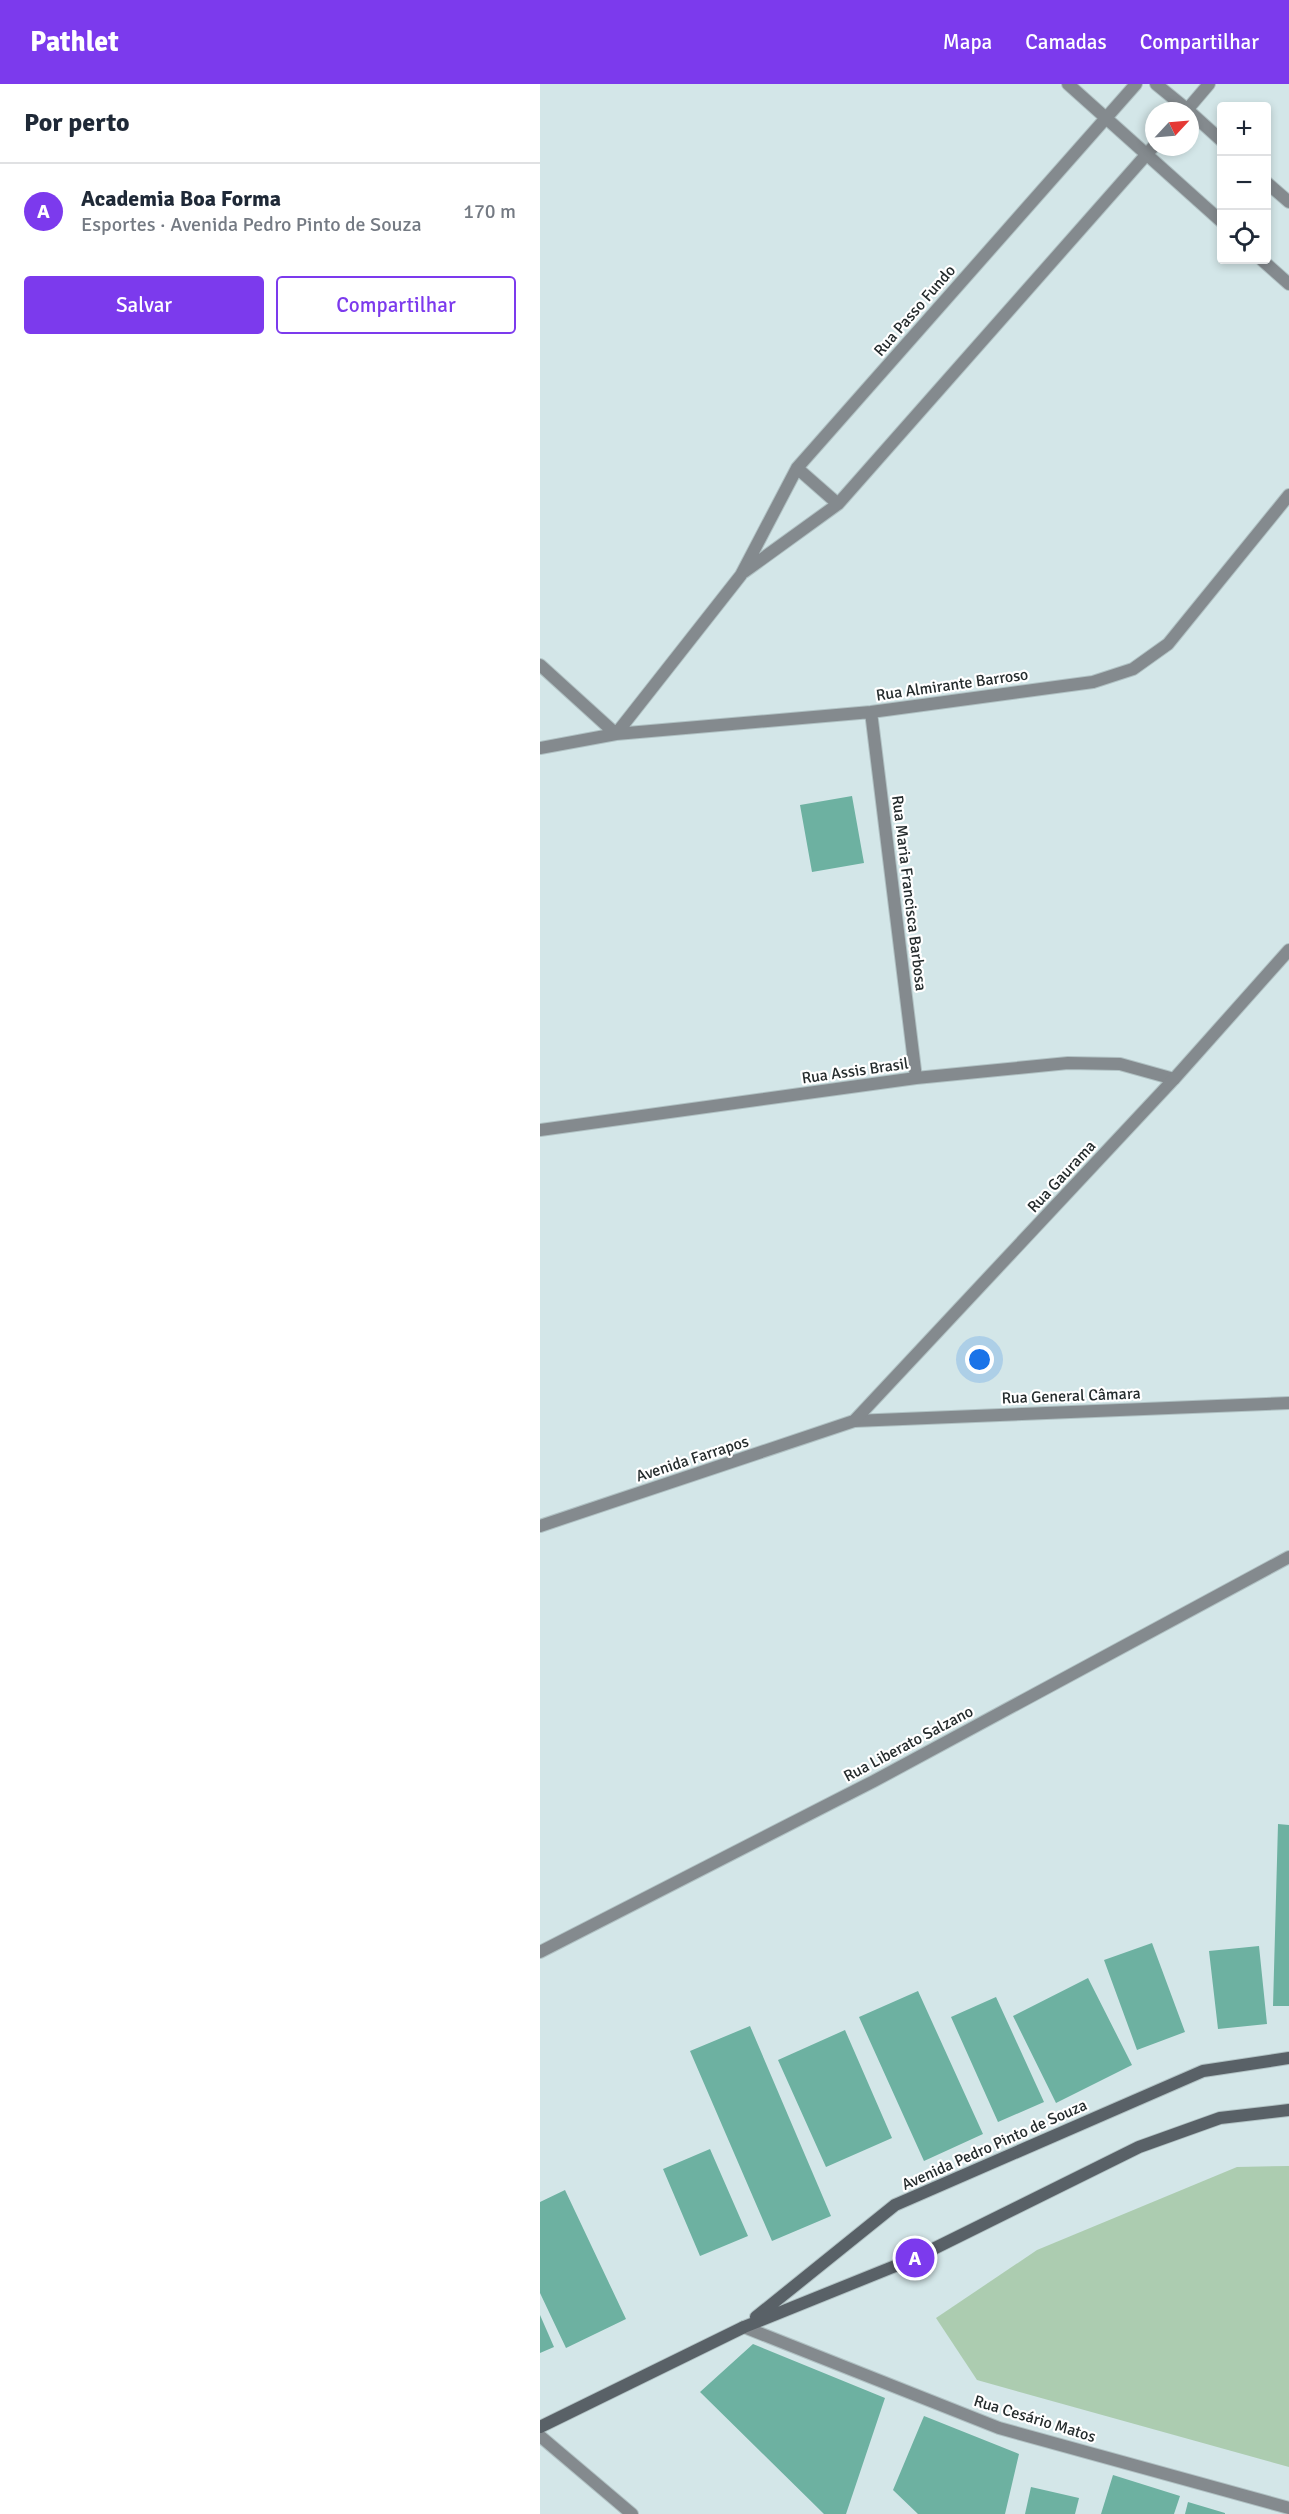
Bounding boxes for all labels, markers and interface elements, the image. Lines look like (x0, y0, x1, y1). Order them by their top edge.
text: Pathlet (30, 25, 119, 59)
text: Mapa (943, 29, 992, 55)
text: Camadas (1025, 29, 1107, 55)
text: Compartilhar (1140, 29, 1259, 55)
north arrow (1145, 102, 1199, 156)
map controls (1217, 102, 1271, 264)
button: + (1217, 102, 1271, 156)
text: Por perto (24, 107, 130, 139)
button: − (1217, 156, 1271, 210)
text: Academia Boa Forma (81, 185, 281, 212)
text: A (37, 199, 50, 224)
text: 170 m (463, 199, 516, 224)
button: locate (1217, 210, 1271, 264)
text: Esportes · Avenida Pedro Pinto de Souza (81, 212, 422, 237)
street label: Rua Passo Fundo (870, 261, 960, 360)
button: Salvar (24, 276, 264, 334)
button: Compartilhar (276, 276, 516, 334)
street label: Rua Almirante Barroso (875, 664, 1030, 706)
street label: Rua Maria Francisca Barbosa (887, 794, 931, 992)
street label: Rua Assis Brasil (800, 1054, 910, 1088)
street label: Rua Gaurama (1023, 1136, 1100, 1217)
your location (965, 1345, 994, 1374)
street label: Rua General Câmara (1001, 1384, 1141, 1408)
street label: Avenida Farrapos (633, 1431, 751, 1487)
street label: Rua Liberato Salzano (840, 1701, 977, 1786)
street label: Avenida Pedro Pinto de Souza (899, 2095, 1090, 2195)
pin: A (896, 2236, 934, 2280)
street label: Rua Cesário Matos (971, 2391, 1098, 2447)

